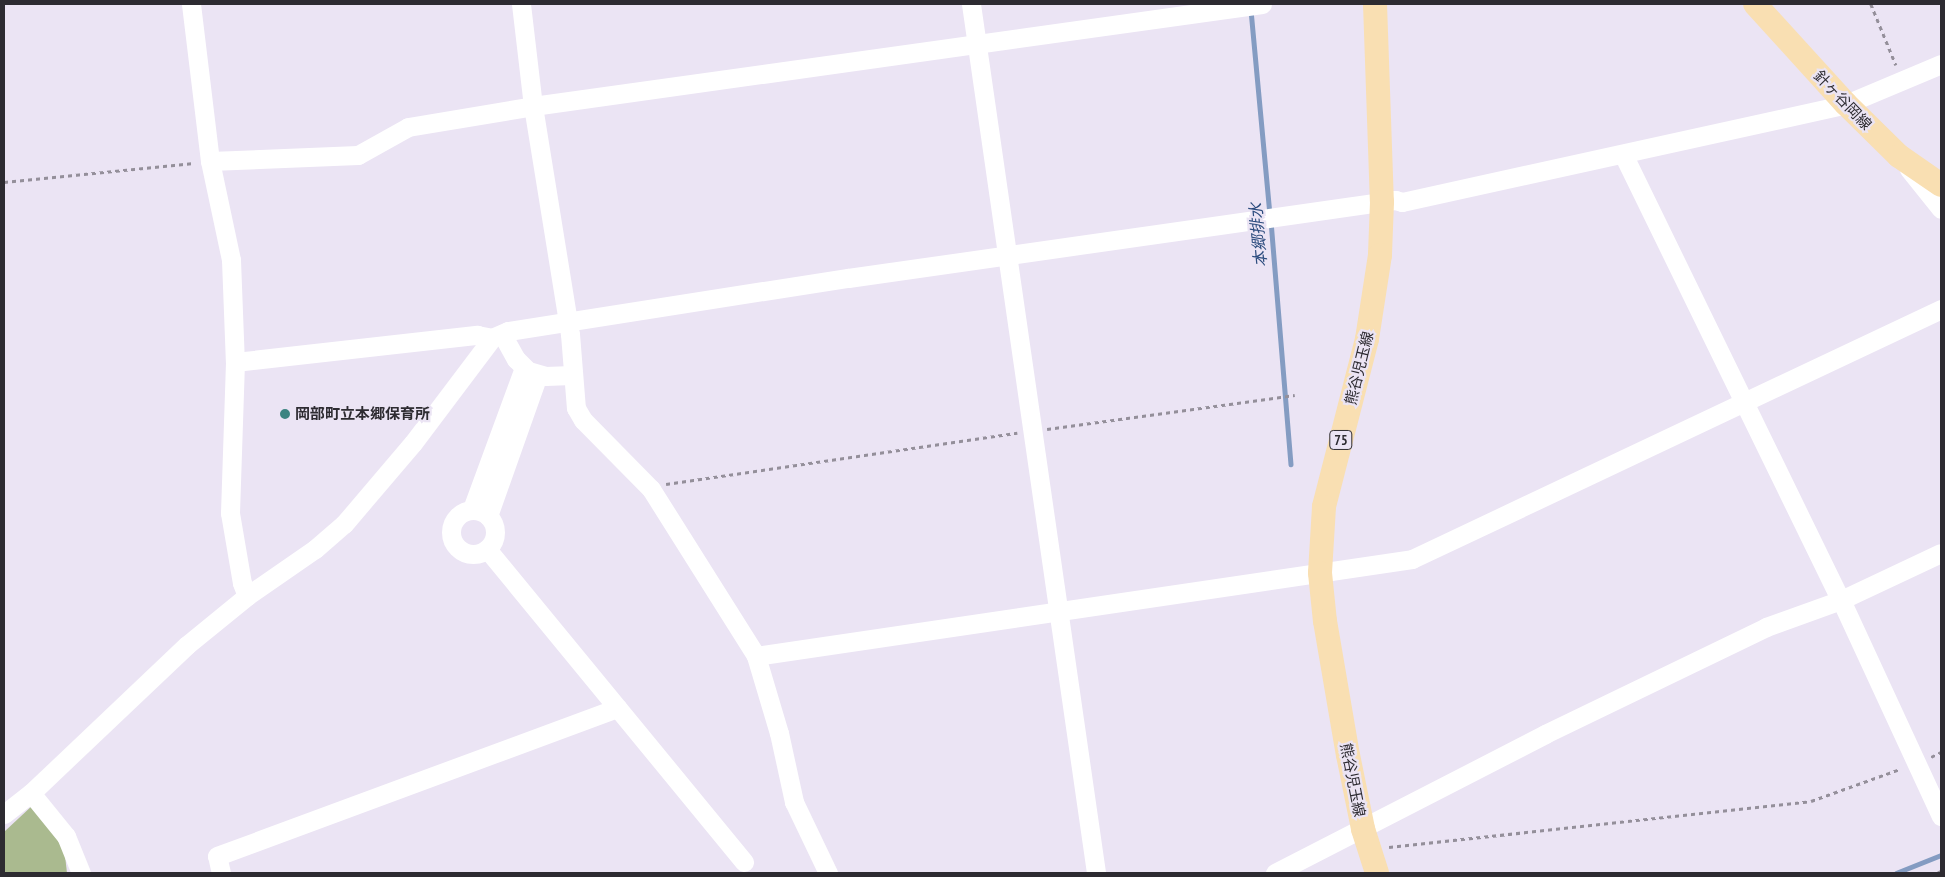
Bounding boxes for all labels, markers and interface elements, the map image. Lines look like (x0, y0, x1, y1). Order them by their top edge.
street label: 針ヶ谷岡線 (1810, 67, 1876, 133)
water label: 本郷排水 (1246, 202, 1270, 268)
street label: 熊谷児玉線 (1341, 329, 1377, 407)
place label: 岡部町立本郷保育所 (295, 405, 430, 423)
marker: 岡部町立本郷保育所 (279, 408, 291, 420)
road number: 75 (1328, 428, 1354, 452)
street label: 熊谷児玉線 (1337, 741, 1369, 819)

